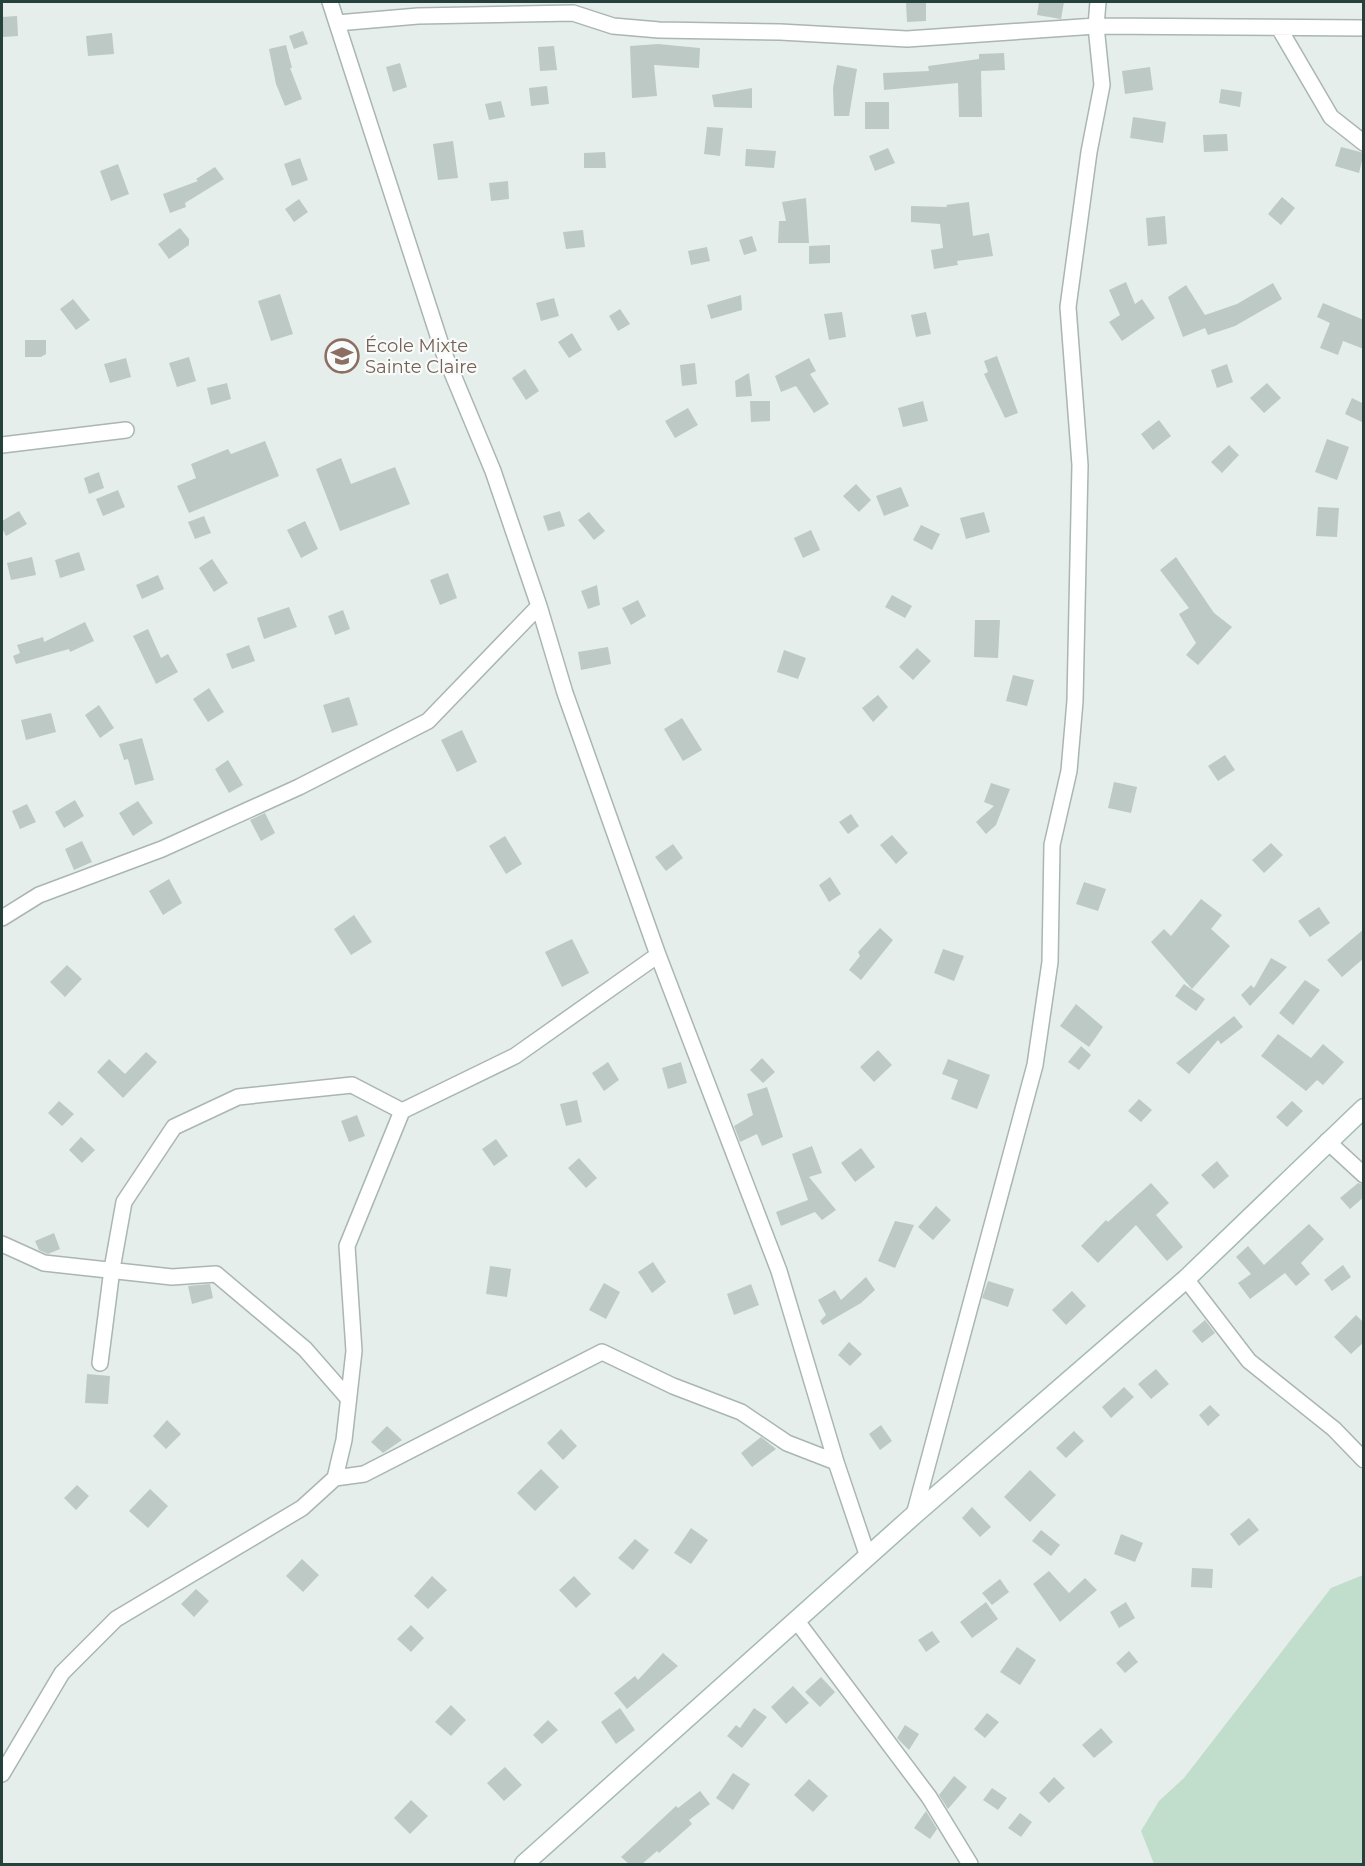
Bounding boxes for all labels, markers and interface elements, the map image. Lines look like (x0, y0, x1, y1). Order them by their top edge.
place label: École Mixte Sainte Claire (365, 335, 477, 378)
school or university icon: École Mixte Sainte Claire (324, 338, 360, 374)

